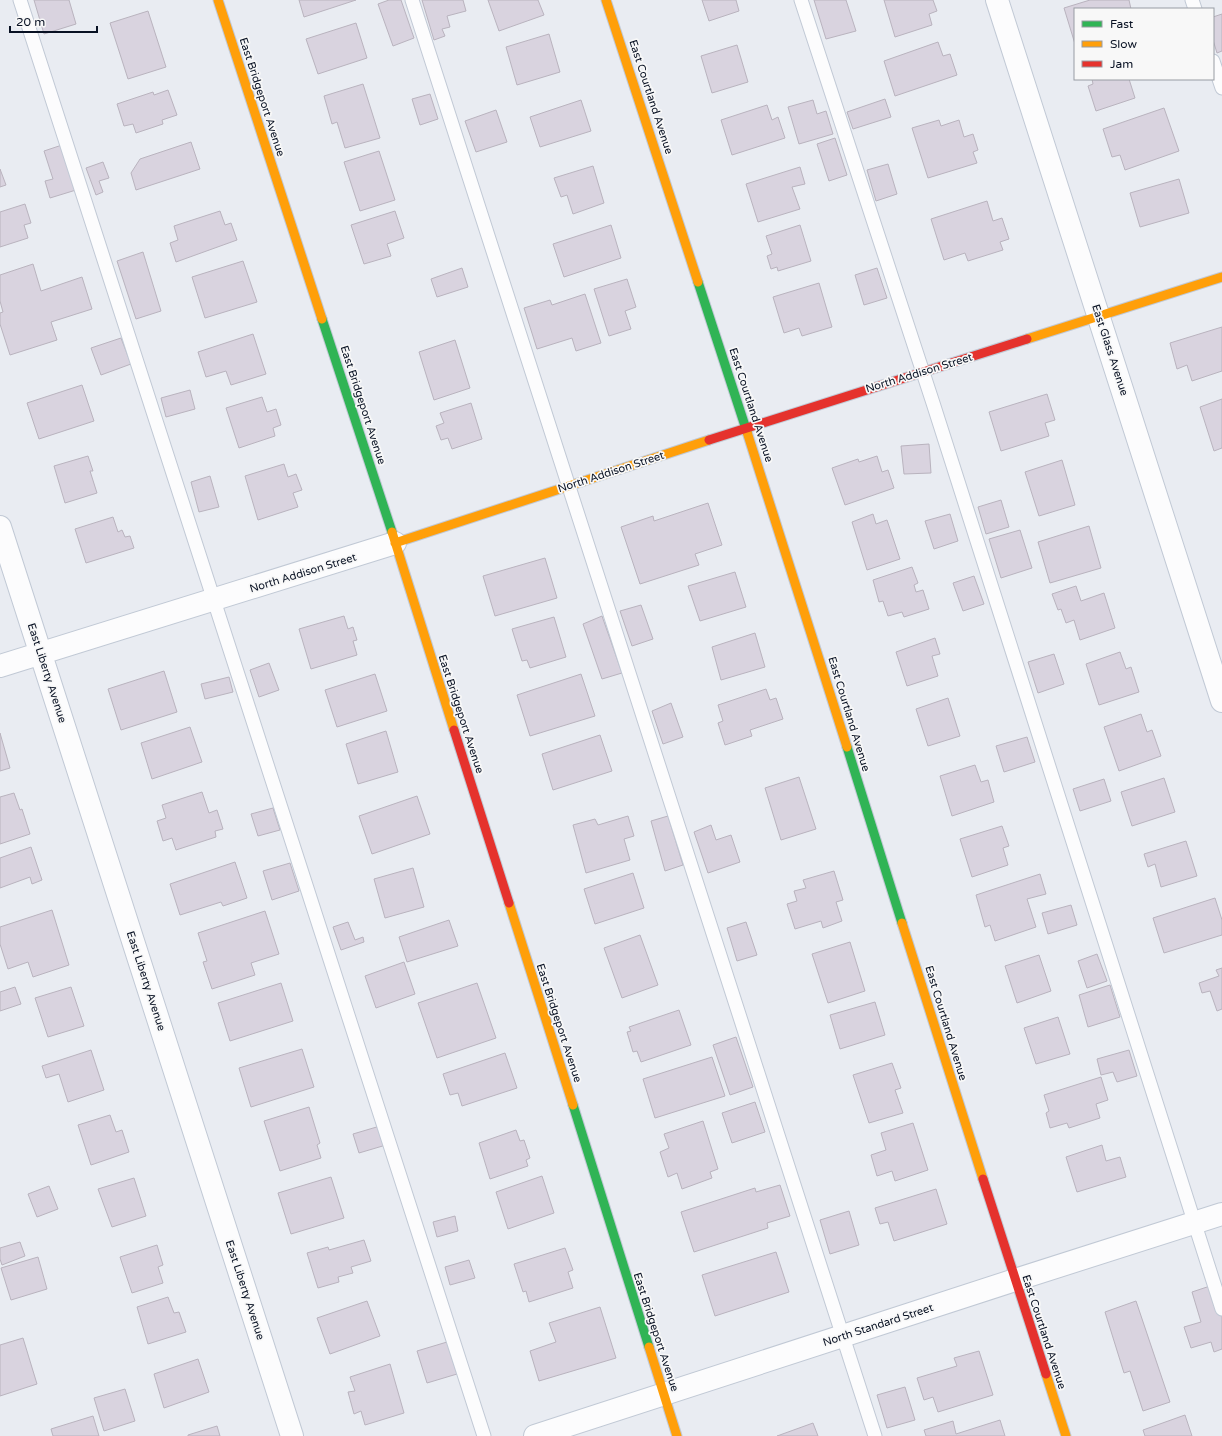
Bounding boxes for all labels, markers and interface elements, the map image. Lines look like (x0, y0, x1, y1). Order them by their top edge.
scale bar (10, 8, 97, 34)
legend (1074, 8, 1214, 80)
text: 20 m (16, 15, 45, 29)
text: Fast (1110, 17, 1134, 31)
street label: East Bridgeport Avenue (237, 36, 287, 158)
text: Slow (1110, 37, 1137, 51)
street label: East Courtland Avenue (626, 38, 676, 156)
text: Jam (1110, 57, 1133, 71)
street label: East Glass Avenue (1089, 303, 1131, 397)
street label: East Bridgeport Avenue (338, 344, 388, 466)
street label: East Courtland Avenue (726, 346, 776, 464)
street label: North Addison Street (864, 351, 974, 395)
street label: North Addison Street (556, 449, 666, 495)
street label: North Addison Street (248, 551, 358, 595)
street label: East Liberty Avenue (25, 621, 69, 725)
street label: East Bridgeport Avenue (436, 653, 486, 775)
street label: East Courtland Avenue (825, 655, 873, 773)
street label: East Liberty Avenue (124, 929, 168, 1033)
street label: East Bridgeport Avenue (534, 962, 584, 1084)
street label: East Courtland Avenue (922, 964, 970, 1082)
street label: East Liberty Avenue (223, 1238, 267, 1342)
street label: East Bridgeport Avenue (631, 1271, 681, 1393)
street label: East Courtland Avenue (1019, 1273, 1069, 1391)
street label: North Standard Street (821, 1301, 935, 1349)

